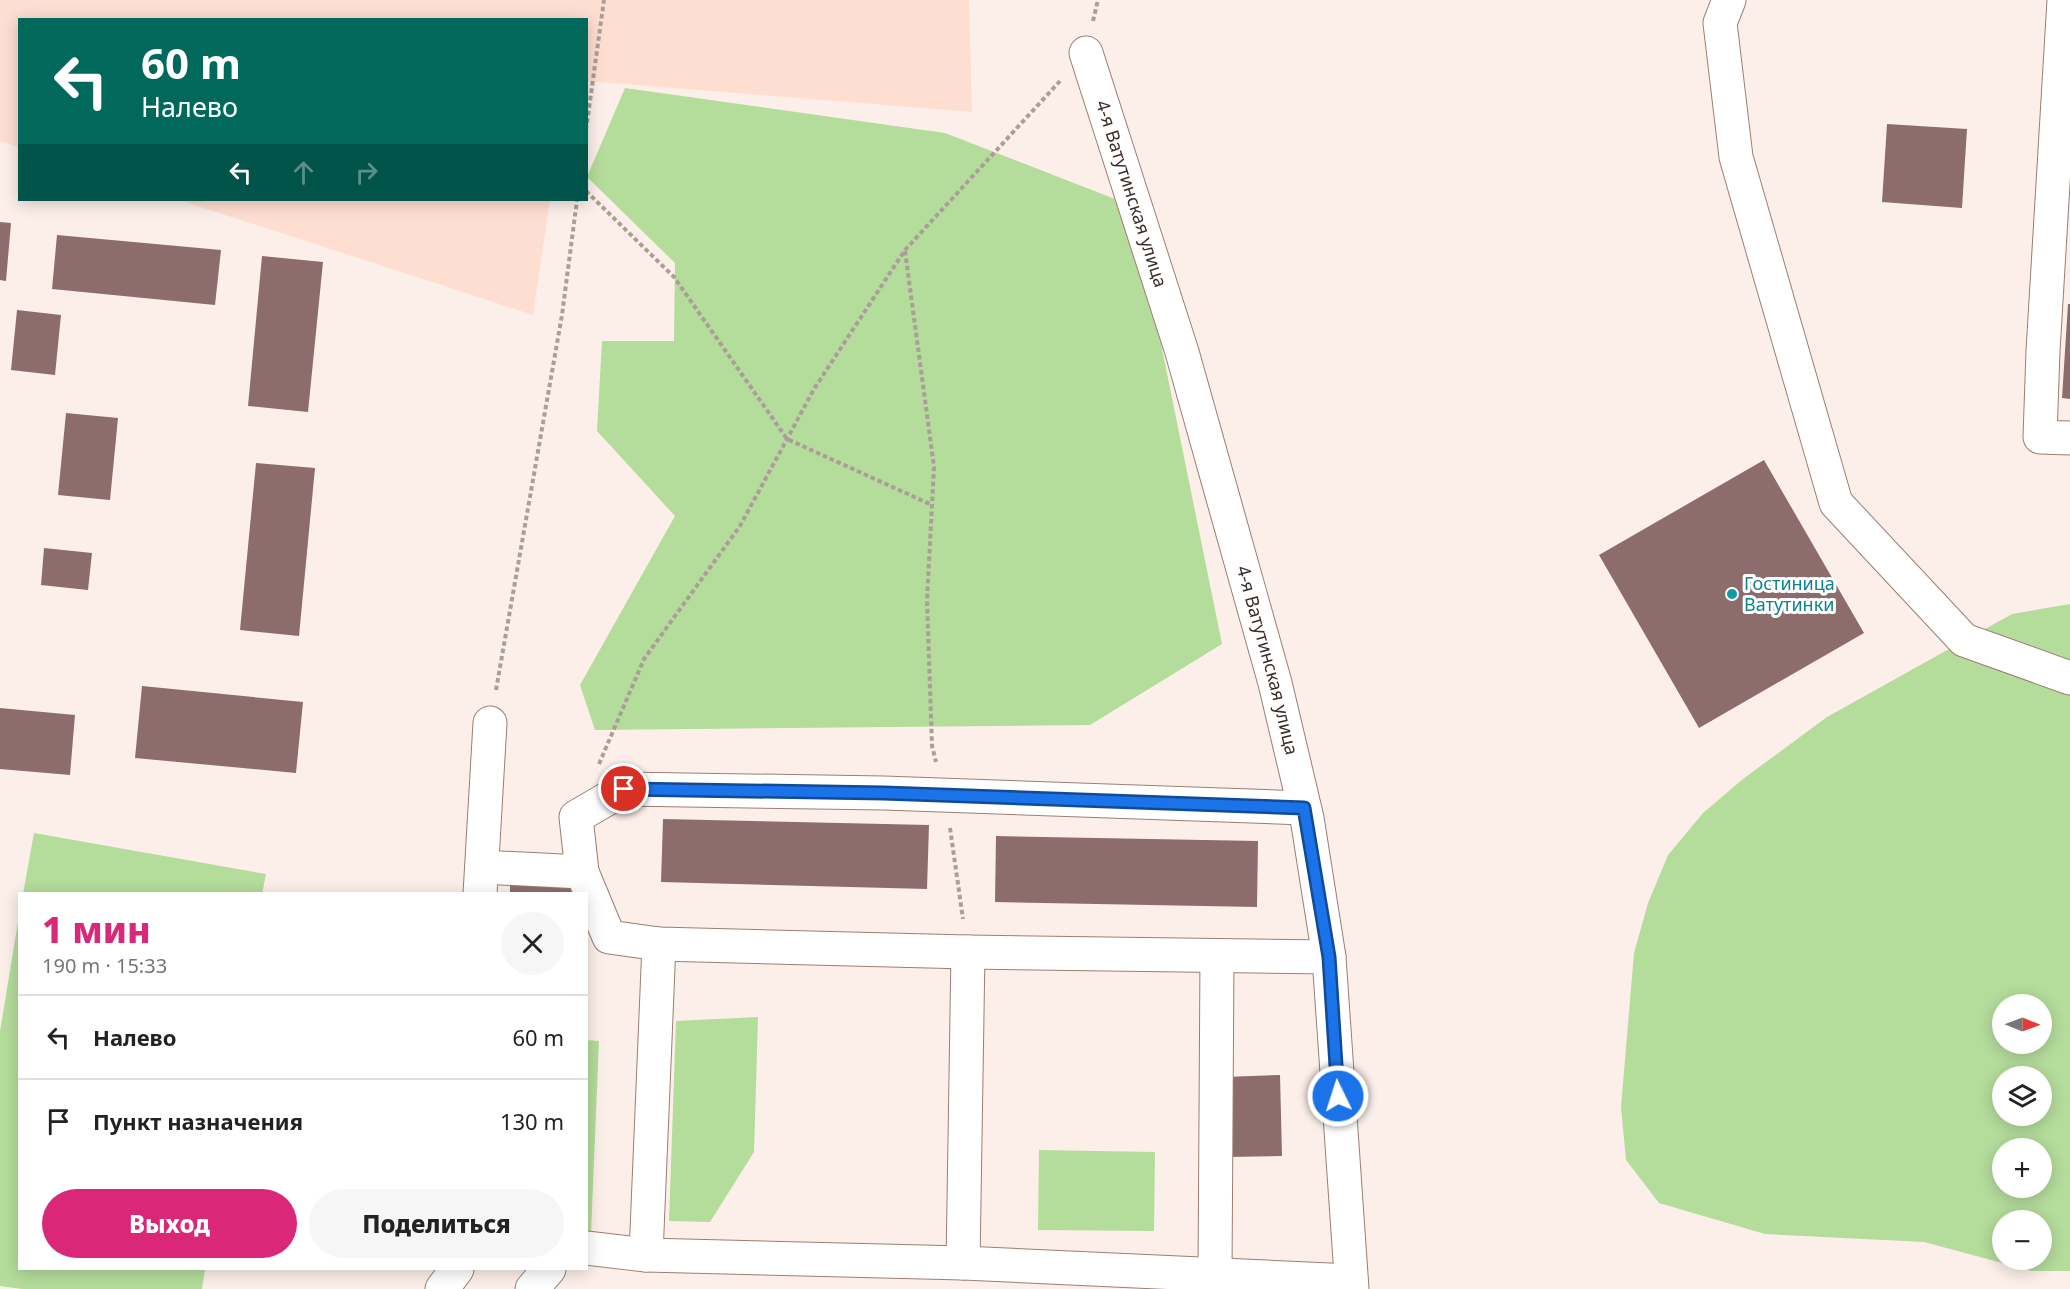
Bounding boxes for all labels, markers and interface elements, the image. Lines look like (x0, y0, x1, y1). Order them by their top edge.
text: 60 m (141, 34, 241, 91)
icon: left (42, 42, 120, 120)
text: Налево (141, 88, 238, 125)
street label: 4-я Ватутинская улица (1091, 97, 1173, 290)
icon: left (224, 156, 257, 189)
icon: ahead (287, 156, 320, 189)
icon: right (350, 156, 383, 189)
street label: 4-я Ватутинская улица (1232, 563, 1305, 757)
place label: Гостиница Ватутинки (1744, 571, 1835, 616)
marker: Гостиница Ватутинки (1725, 587, 1739, 601)
pin (598, 763, 649, 814)
icon: arrive (607, 772, 640, 805)
text: 1 мин (42, 905, 151, 954)
button: close (501, 912, 564, 975)
text: 190 m · 15:33 (42, 952, 167, 979)
north arrow (1992, 994, 2052, 1054)
map controls (1992, 994, 2052, 1270)
icon: left (42, 1021, 75, 1054)
text: Налево (93, 1022, 176, 1052)
text: 60 m (513, 1022, 564, 1052)
position arrow (1306, 1064, 1370, 1128)
button: layers (1992, 1066, 2052, 1126)
icon: arrive (42, 1105, 75, 1138)
text: Пункт назначения (93, 1106, 303, 1136)
text: 130 m (500, 1106, 564, 1136)
button: + (1992, 1138, 2052, 1198)
button: Выход (42, 1189, 297, 1258)
button: Поделиться (309, 1189, 564, 1258)
button: − (1992, 1210, 2052, 1270)

